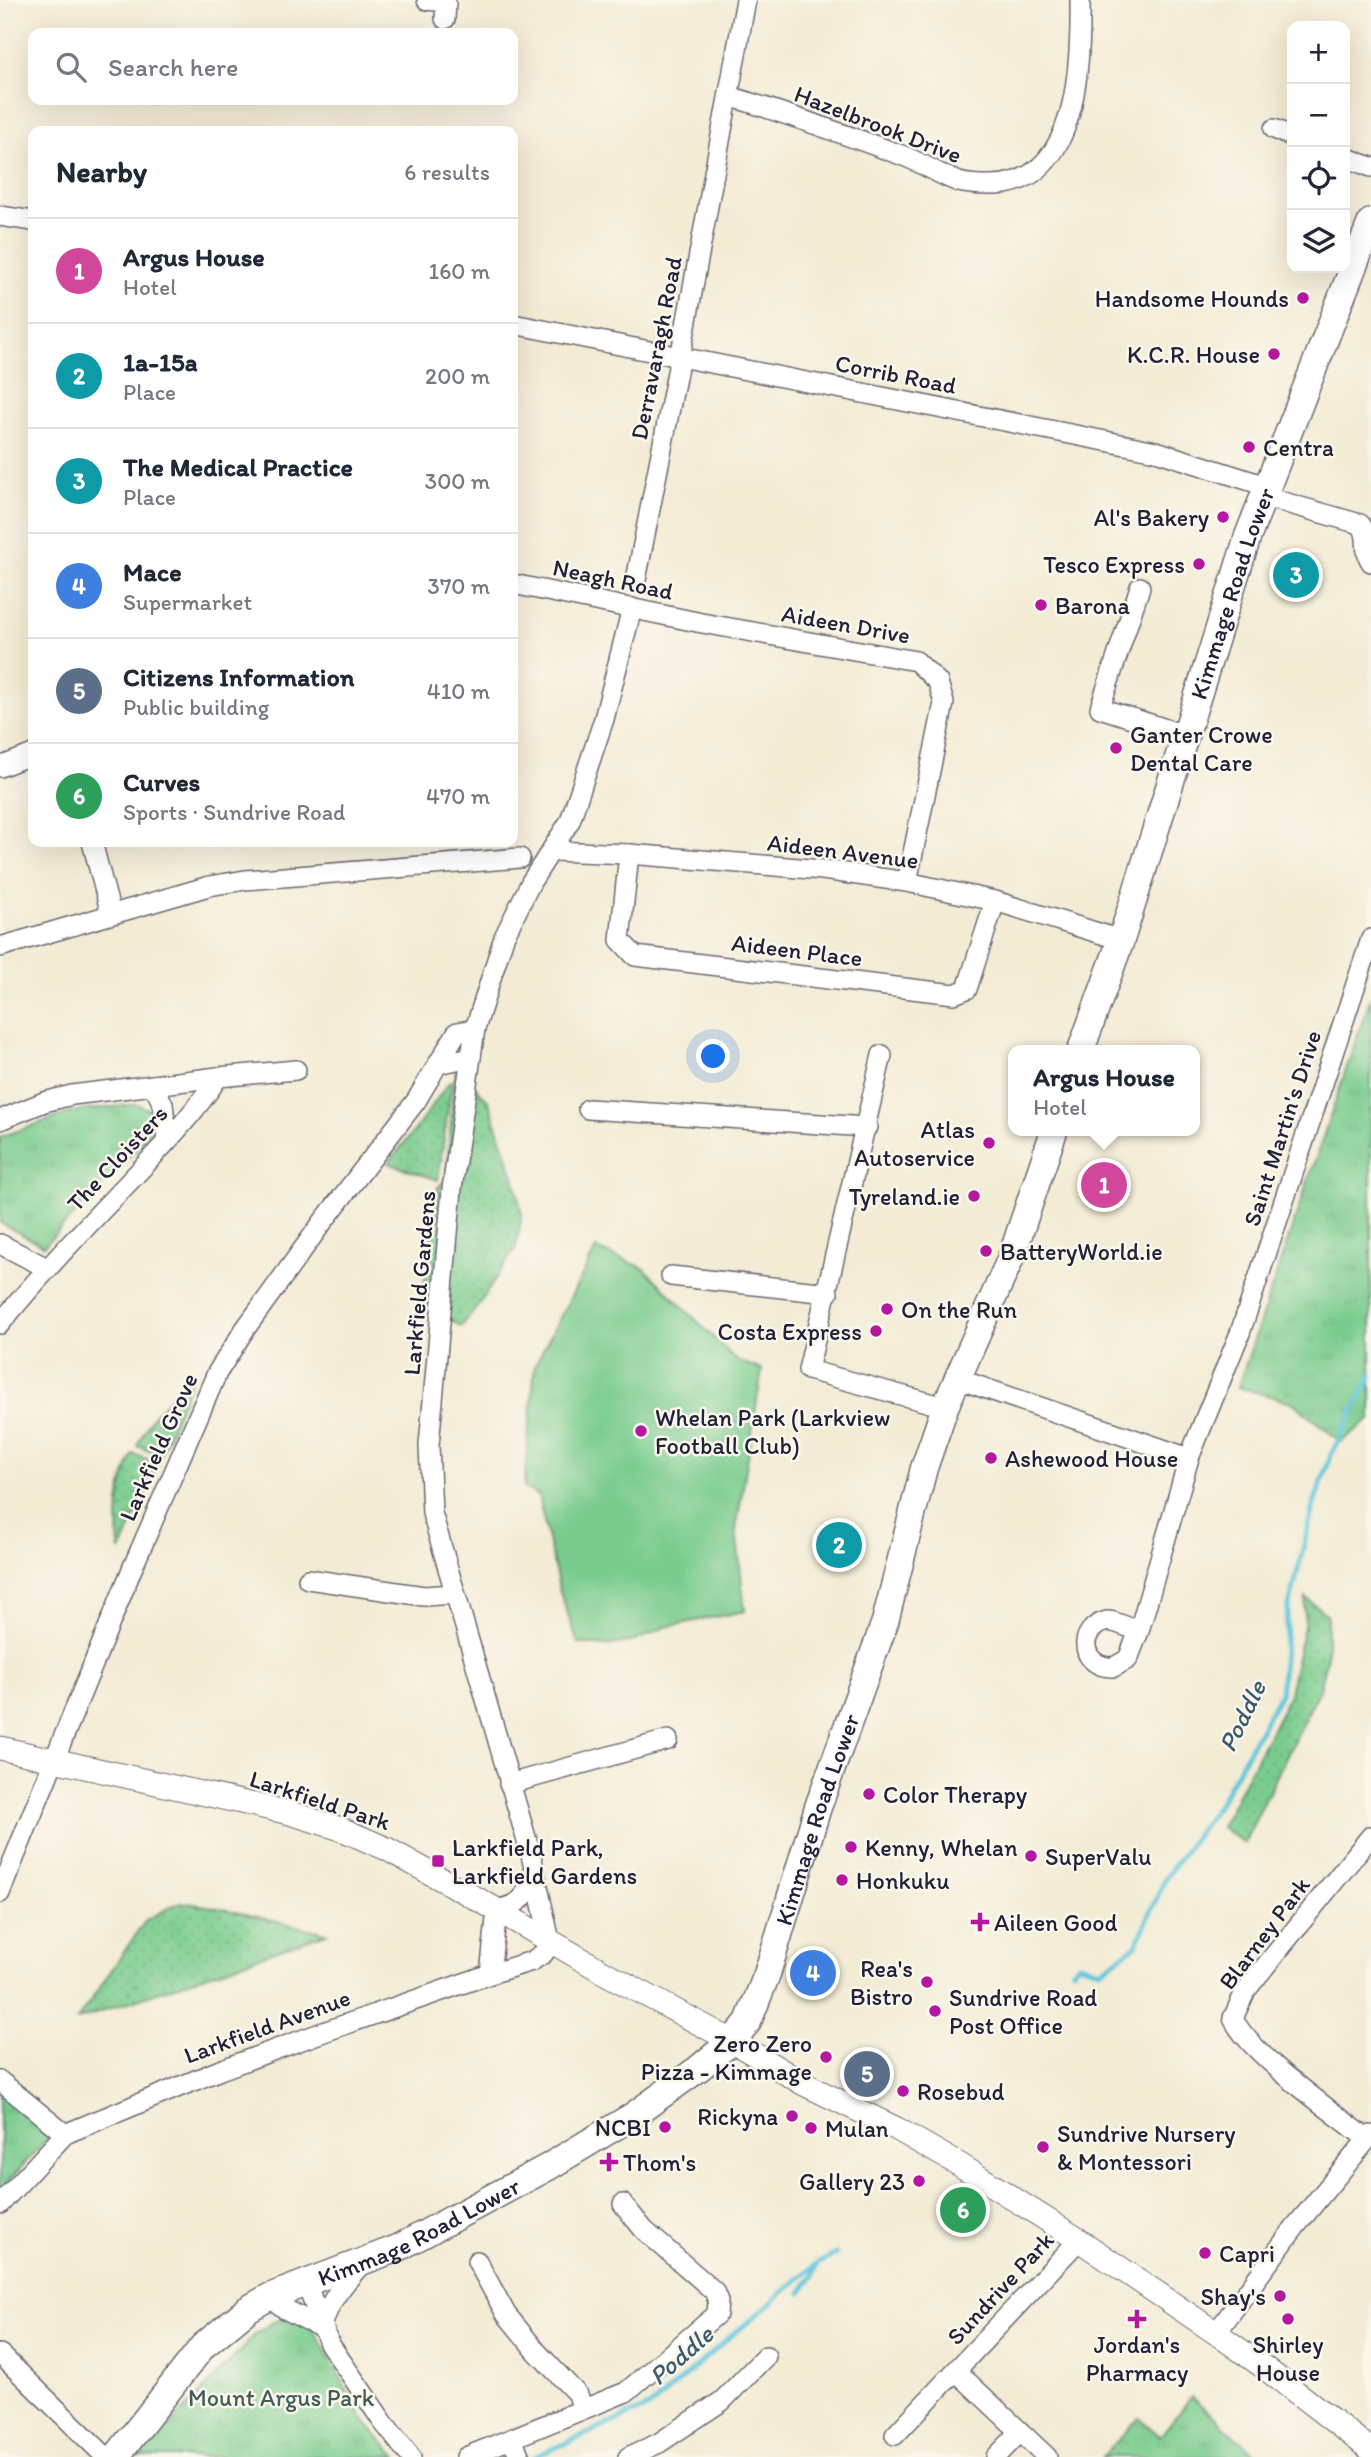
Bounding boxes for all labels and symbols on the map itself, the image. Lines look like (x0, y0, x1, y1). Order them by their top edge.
street label: Hazelbrook Drive (790, 79, 966, 169)
street label: Derravaragh Road (624, 254, 688, 442)
place label: Handsome Hounds (1095, 284, 1289, 313)
marker: Handsome Hounds (1295, 290, 1311, 306)
place label: K.C.R. House (1127, 340, 1260, 369)
marker: K.C.R. House (1266, 346, 1282, 362)
street label: Corrib Road (833, 348, 959, 400)
place label: Centra (1263, 433, 1334, 462)
marker: Centra (1241, 439, 1257, 455)
street label: Kimmage Road Lower (1183, 483, 1280, 703)
place label: Al's Bakery (1094, 503, 1209, 532)
marker: Al's Bakery (1215, 509, 1231, 525)
pin: 3 (1273, 549, 1319, 601)
place label: Tesco Express (1043, 550, 1185, 579)
street label: Neagh Road (550, 552, 676, 606)
marker: Tesco Express (1191, 556, 1207, 572)
place label: Barona (1055, 591, 1131, 620)
marker: Barona (1033, 597, 1049, 613)
street label: Aideen Drive (779, 598, 913, 650)
place label: Ganter Crowe Dental Care (1130, 720, 1273, 777)
marker: Ganter Crowe Dental Care (1108, 740, 1124, 756)
street label: Aideen Avenue (766, 827, 920, 875)
street label: Aideen Place (730, 928, 864, 972)
street label: Saint Martin's Drive (1237, 1026, 1327, 1230)
your location (696, 1039, 730, 1073)
street label: The Cloisters (60, 1099, 174, 1217)
place label: Atlas Autoservice (854, 1115, 975, 1172)
marker: Atlas Autoservice (981, 1135, 997, 1151)
pin: 1 (1081, 1159, 1127, 1211)
place label: Tyreland.ie (849, 1182, 960, 1211)
marker: Tyreland.ie (966, 1188, 982, 1204)
street label: Larkfield Gardens (396, 1189, 442, 1377)
place label: BatteryWorld.ie (1000, 1237, 1163, 1266)
marker: BatteryWorld.ie (978, 1243, 994, 1259)
place label: On the Run (901, 1295, 1018, 1324)
marker: On the Run (879, 1301, 895, 1317)
place label: Costa Express (717, 1317, 862, 1346)
marker: Costa Express (868, 1323, 884, 1339)
street label: Larkfield Grove (112, 1369, 204, 1525)
place label: Whelan Park (Larkview Football Club) (655, 1403, 890, 1460)
marker: Whelan Park (Larkview Football Club) (633, 1423, 649, 1439)
place label: Ashewood House (1005, 1444, 1178, 1473)
marker: Ashewood House (983, 1450, 999, 1466)
pin: 2 (816, 1519, 862, 1571)
water label: Poddle (1211, 1674, 1274, 1757)
street label: Kimmage Road Lower (768, 1709, 865, 1929)
street label: Larkfield Park (246, 1764, 395, 1837)
place label: Color Therapy (883, 1780, 1028, 1809)
marker: Color Therapy (861, 1786, 877, 1802)
place label: Larkfield Park, Larkfield Gardens (452, 1833, 637, 1890)
place label: Kenny, Whelan (865, 1833, 1018, 1862)
marker: Kenny, Whelan (843, 1839, 859, 1855)
place label: SuperValu (1045, 1842, 1152, 1871)
marker: SuperValu (1023, 1848, 1039, 1864)
marker: Larkfield Park, Larkfield Gardens (430, 1853, 446, 1869)
place label: Honkuku (856, 1866, 950, 1895)
street label: Blarney Park (1212, 1871, 1316, 1995)
marker: Honkuku (834, 1872, 850, 1888)
place label: Aileen Good (994, 1908, 1118, 1937)
marker: Aileen Good (972, 1914, 988, 1930)
pin: 4 (790, 1947, 836, 1999)
place label: Rea's Bistro (850, 1954, 913, 2011)
marker: Rea's Bistro (919, 1974, 935, 1990)
street label: Larkfield Avenue (180, 1982, 354, 2070)
place label: Sundrive Road Post Office (949, 1983, 1097, 2040)
marker: Sundrive Road Post Office (927, 2003, 943, 2019)
place label: Zero Zero Pizza - Kimmage (641, 2029, 812, 2086)
pin: 5 (844, 2048, 890, 2100)
marker: Zero Zero Pizza - Kimmage (818, 2049, 834, 2065)
place label: Rosebud (917, 2077, 1005, 2106)
marker: Rosebud (895, 2083, 911, 2099)
place label: Rickyna (697, 2102, 778, 2131)
marker: Rickyna (784, 2108, 800, 2124)
place label: NCBI (595, 2113, 651, 2142)
place label: Mulan (825, 2114, 889, 2143)
marker: NCBI (657, 2119, 673, 2135)
place label: Sundrive Nursery & Montessori (1057, 2119, 1235, 2176)
marker: Mulan (803, 2120, 819, 2136)
marker: Sundrive Nursery & Montessori (1035, 2139, 1051, 2155)
place label: Thom's (623, 2148, 696, 2177)
marker: Thom's (601, 2154, 617, 2170)
place label: Gallery 23 (799, 2167, 905, 2196)
street label: Kimmage Road Lower (313, 2170, 525, 2292)
marker: Gallery 23 (911, 2173, 927, 2189)
pin: 6 (940, 2184, 986, 2236)
street label: Sundrive Park (940, 2225, 1060, 2350)
place label: Capri (1219, 2239, 1275, 2268)
marker: Capri (1197, 2245, 1213, 2261)
place label: Shay's (1201, 2282, 1266, 2311)
marker: Shay's (1272, 2288, 1288, 2304)
marker: Jordan's Pharmacy (1129, 2311, 1145, 2327)
marker: Shirley House (1280, 2311, 1296, 2327)
water label: Poddle (642, 2317, 721, 2392)
place label: Jordan's Pharmacy (1086, 2330, 1188, 2387)
place label: Shirley House (1252, 2330, 1324, 2387)
park label: Mount Argus Park (188, 2383, 375, 2412)

